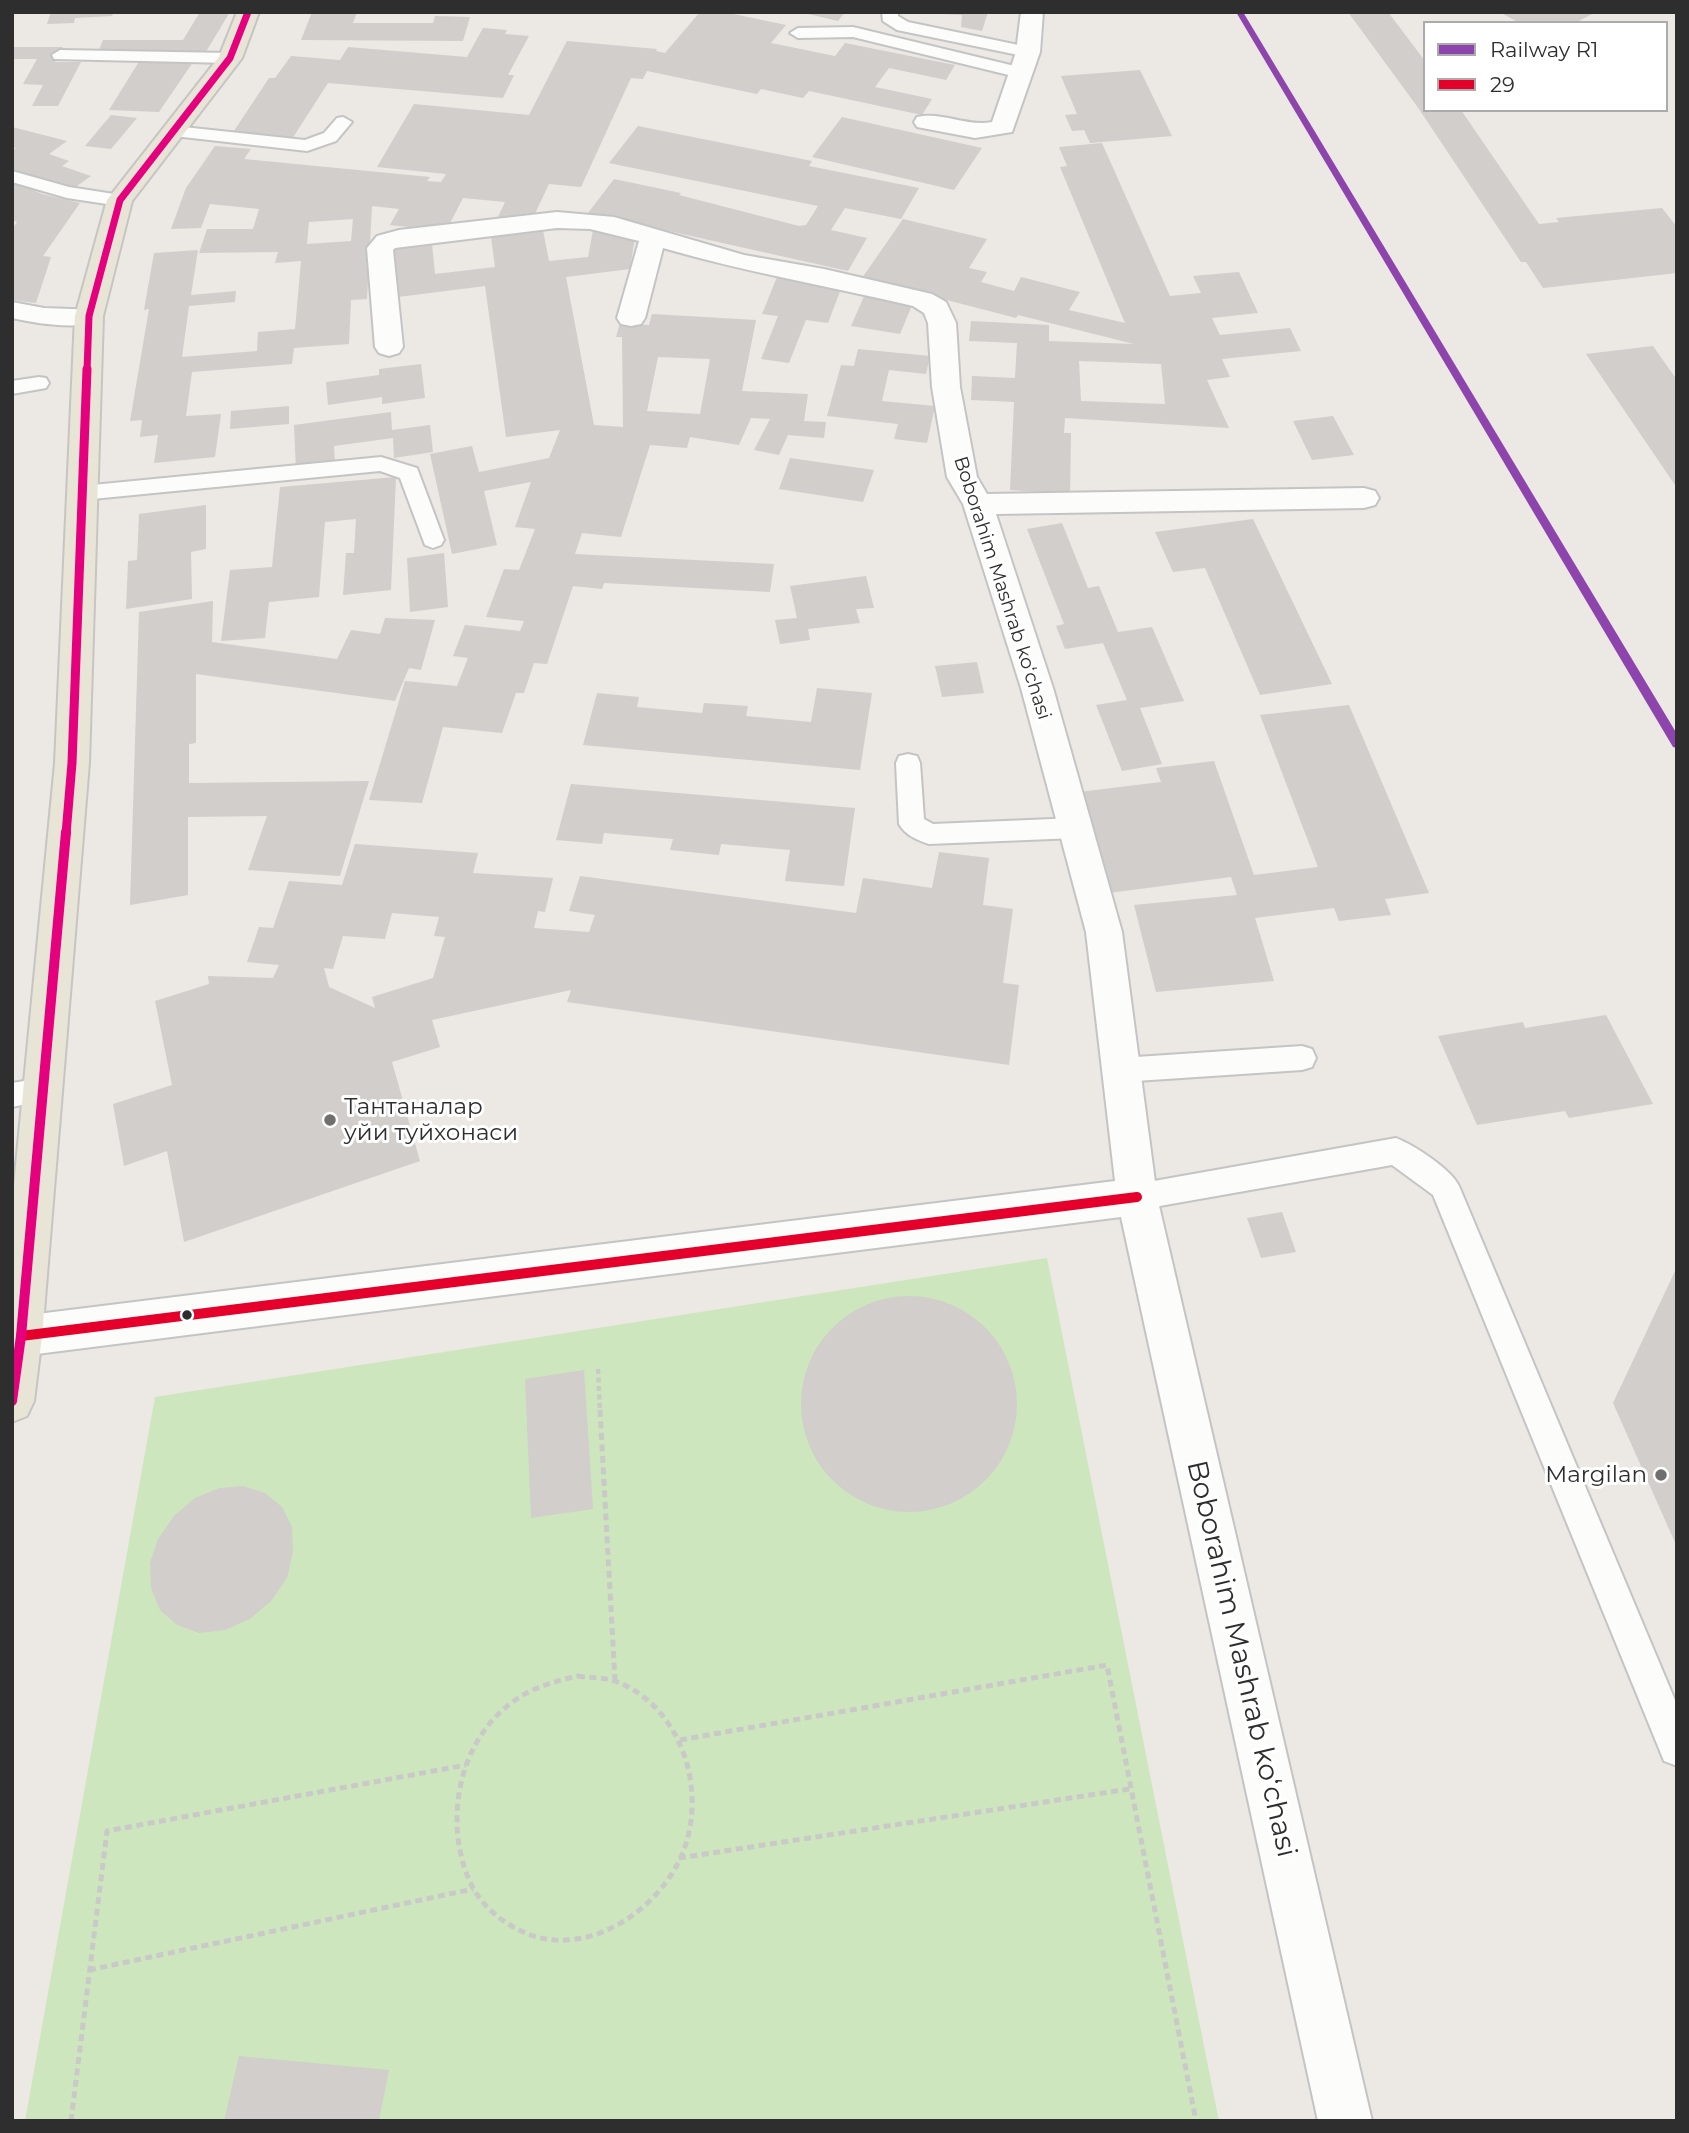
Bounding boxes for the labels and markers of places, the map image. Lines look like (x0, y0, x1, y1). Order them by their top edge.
place label: Тантаналар уйи туйхонаси (344, 1093, 518, 1147)
marker: Тантаналар уйи туйхонаси (322, 1112, 338, 1128)
unlabelled marker (180, 1308, 194, 1322)
place label: Margilan (1545, 1461, 1647, 1489)
marker: Margilan (1653, 1467, 1669, 1483)

